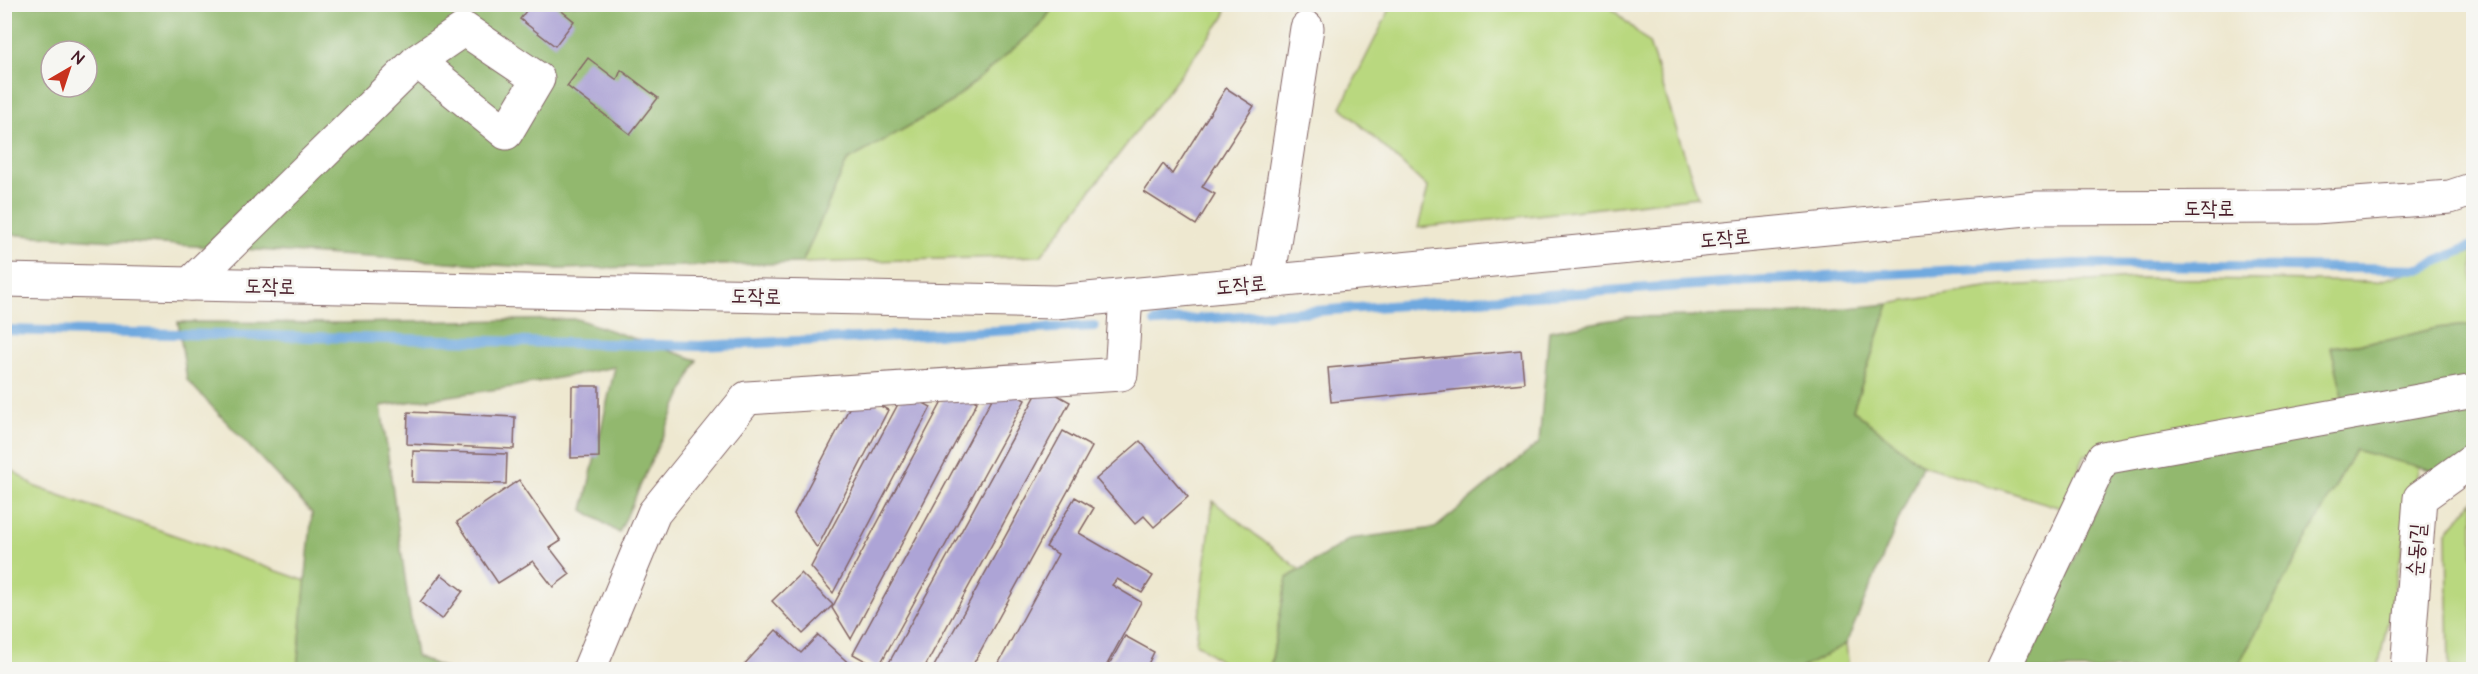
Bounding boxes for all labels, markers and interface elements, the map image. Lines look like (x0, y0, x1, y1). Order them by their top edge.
north arrow (39, 39, 99, 99)
text: N (67, 46, 89, 70)
street label: 도작로 (2184, 194, 2234, 223)
street label: 도작로 (1699, 222, 1752, 255)
street label: 도작로 (1215, 269, 1268, 302)
street label: 도작로 (244, 272, 296, 301)
street label: 도작로 (730, 282, 782, 311)
street label: 순동1길 (2400, 522, 2433, 578)

